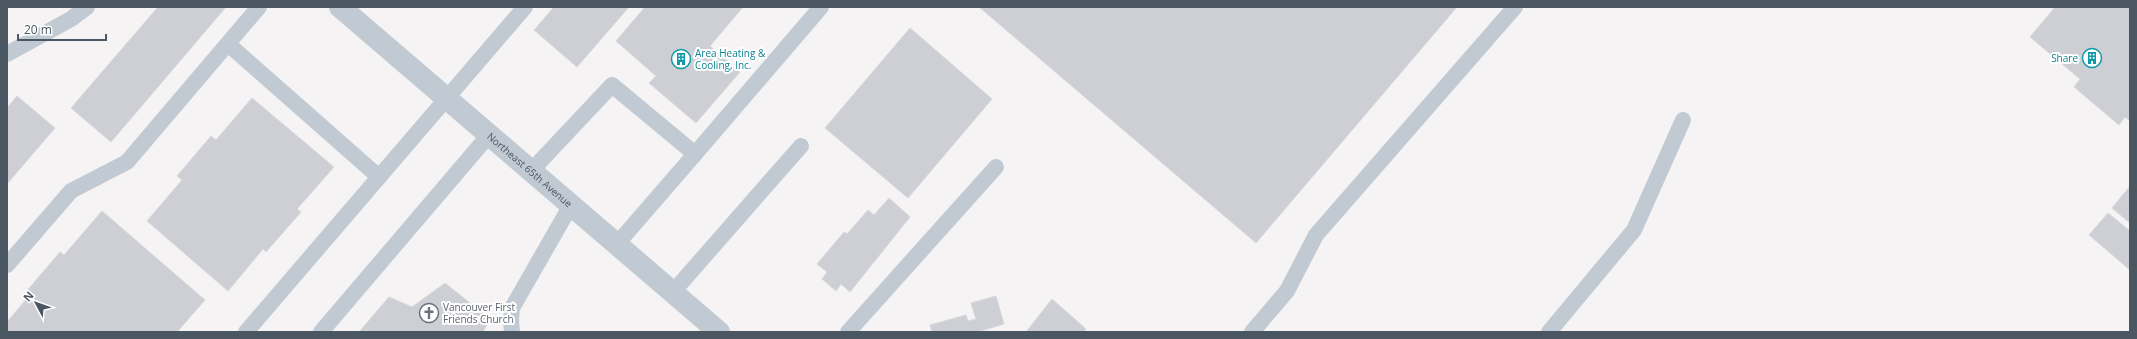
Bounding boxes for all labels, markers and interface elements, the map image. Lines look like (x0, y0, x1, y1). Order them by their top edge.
scale bar (18, 16, 106, 42)
text: 20 m (24, 21, 52, 38)
place label: Area Heating & Cooling, Inc. (695, 46, 766, 72)
building icon: Share (2081, 47, 2103, 69)
building icon: Area Heating & Cooling, Inc. (670, 48, 692, 70)
place label: Share (2051, 51, 2078, 65)
street label: Northeast 65th Avenue (484, 129, 576, 210)
north arrow (16, 283, 56, 323)
text: N (19, 288, 37, 304)
place label: Vancouver First Friends Church (443, 300, 515, 326)
church icon: Vancouver First Friends Church (418, 302, 440, 324)

